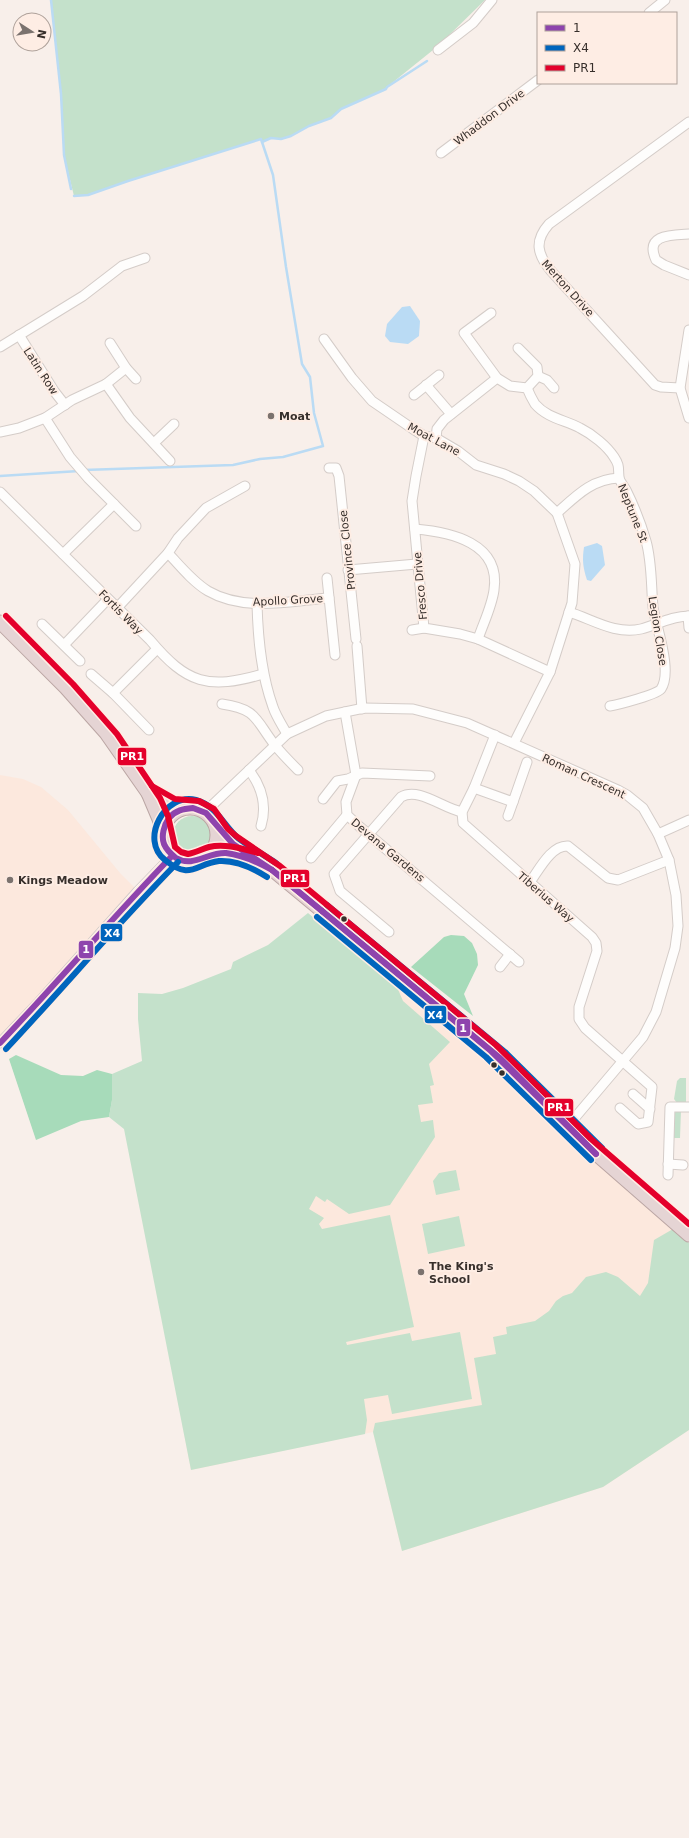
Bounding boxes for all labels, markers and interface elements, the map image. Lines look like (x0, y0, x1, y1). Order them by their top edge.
north arrow (12, 12, 52, 52)
legend (537, 12, 677, 84)
text: 1 (573, 21, 581, 35)
text: N (34, 28, 49, 40)
text: X4 (573, 41, 589, 55)
text: PR1 (573, 61, 596, 75)
street label: Whaddon Drive (451, 86, 527, 148)
street label: Merton Drive (539, 257, 597, 319)
street label: Latin Row (21, 345, 61, 397)
place label: Moat (279, 410, 310, 423)
marker: Moat (266, 411, 276, 421)
street label: Moat Lane (405, 420, 462, 459)
street label: Neptune St (615, 482, 650, 545)
street label: Province Close (337, 509, 358, 591)
street label: Fresco Drive (411, 551, 430, 620)
street label: Fortis Way (96, 588, 146, 638)
street label: Apollo Grove (253, 592, 324, 609)
street label: Legion Close (646, 596, 669, 667)
line badge: PR1 (117, 747, 147, 766)
text: PR1 (120, 750, 144, 763)
street label: Roman Crescent (540, 751, 628, 802)
street label: Devana Gardens (348, 816, 427, 885)
line badge: PR1 (280, 869, 310, 888)
street label: Tiberius Way (514, 869, 577, 926)
text: PR1 (283, 872, 307, 885)
place label: Kings Meadow (18, 874, 108, 887)
marker: Kings Meadow (5, 875, 15, 885)
unlabelled marker (339, 914, 349, 924)
line badge: X4 (100, 923, 123, 942)
text: X4 (104, 927, 120, 940)
line badge: 1 (78, 940, 94, 959)
text: 1 (82, 943, 90, 956)
line badge: X4 (424, 1005, 447, 1024)
text: X4 (427, 1009, 443, 1022)
line badge: 1 (456, 1018, 471, 1037)
text: 1 (459, 1022, 467, 1035)
unlabelled marker (489, 1060, 499, 1070)
unlabelled marker (497, 1068, 507, 1078)
line badge: PR1 (544, 1098, 574, 1117)
text: PR1 (547, 1101, 571, 1114)
place label: The King's School (429, 1260, 494, 1286)
marker: The King's School (416, 1267, 426, 1277)

